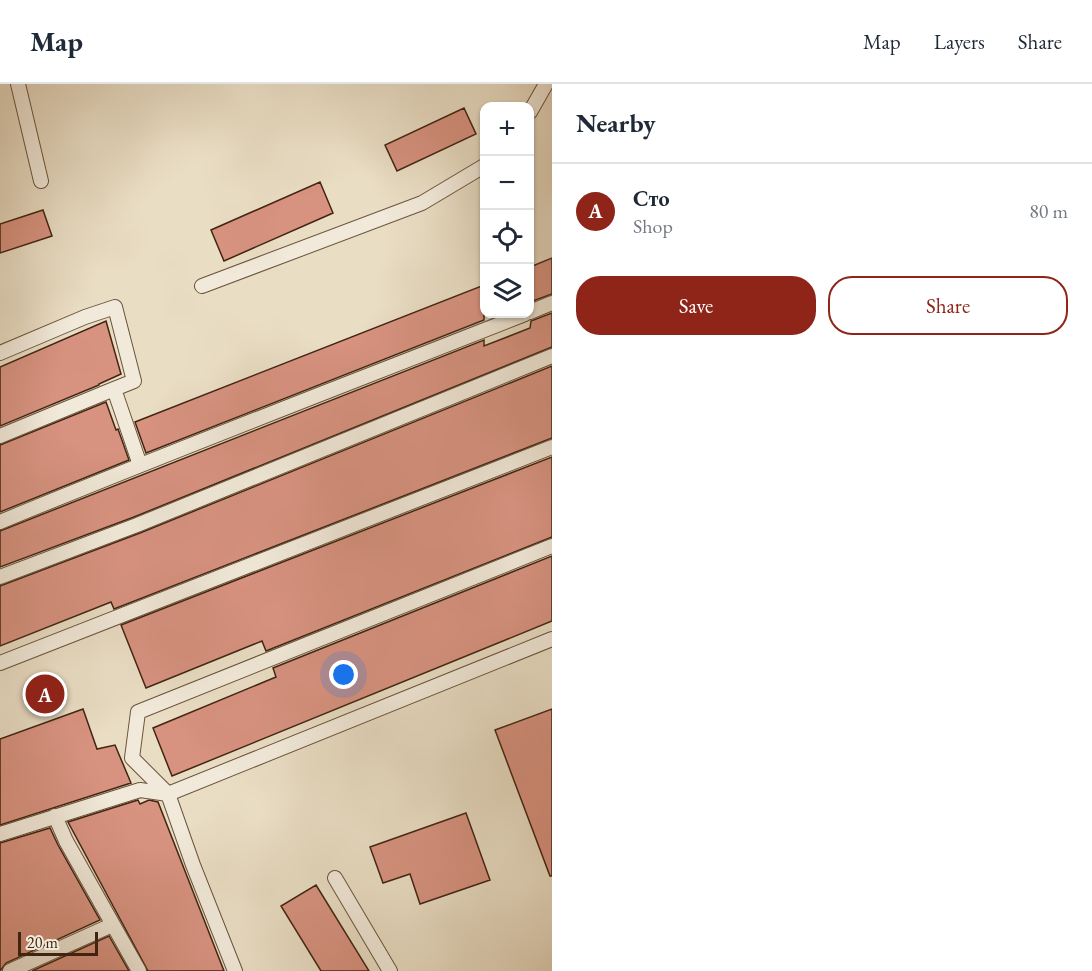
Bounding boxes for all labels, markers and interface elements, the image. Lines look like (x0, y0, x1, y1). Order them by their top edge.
text: Map (30, 23, 83, 59)
text: Map (863, 28, 901, 55)
text: Layers (934, 28, 985, 55)
text: Share (1018, 28, 1062, 55)
map controls (480, 102, 534, 318)
button: + (480, 102, 534, 156)
text: Nearby (576, 106, 656, 140)
button: − (480, 156, 534, 210)
text: Сто (633, 184, 670, 213)
text: A (588, 198, 603, 224)
text: 80 m (1029, 198, 1068, 224)
button: locate (480, 210, 534, 264)
text: Shop (633, 213, 673, 239)
button: layers (480, 264, 534, 318)
button: Save (576, 276, 816, 335)
button: Share (828, 276, 1068, 335)
your location (329, 660, 358, 689)
pin: A (26, 672, 64, 716)
scale bar (18, 929, 98, 956)
text: 20 m (27, 932, 58, 953)

